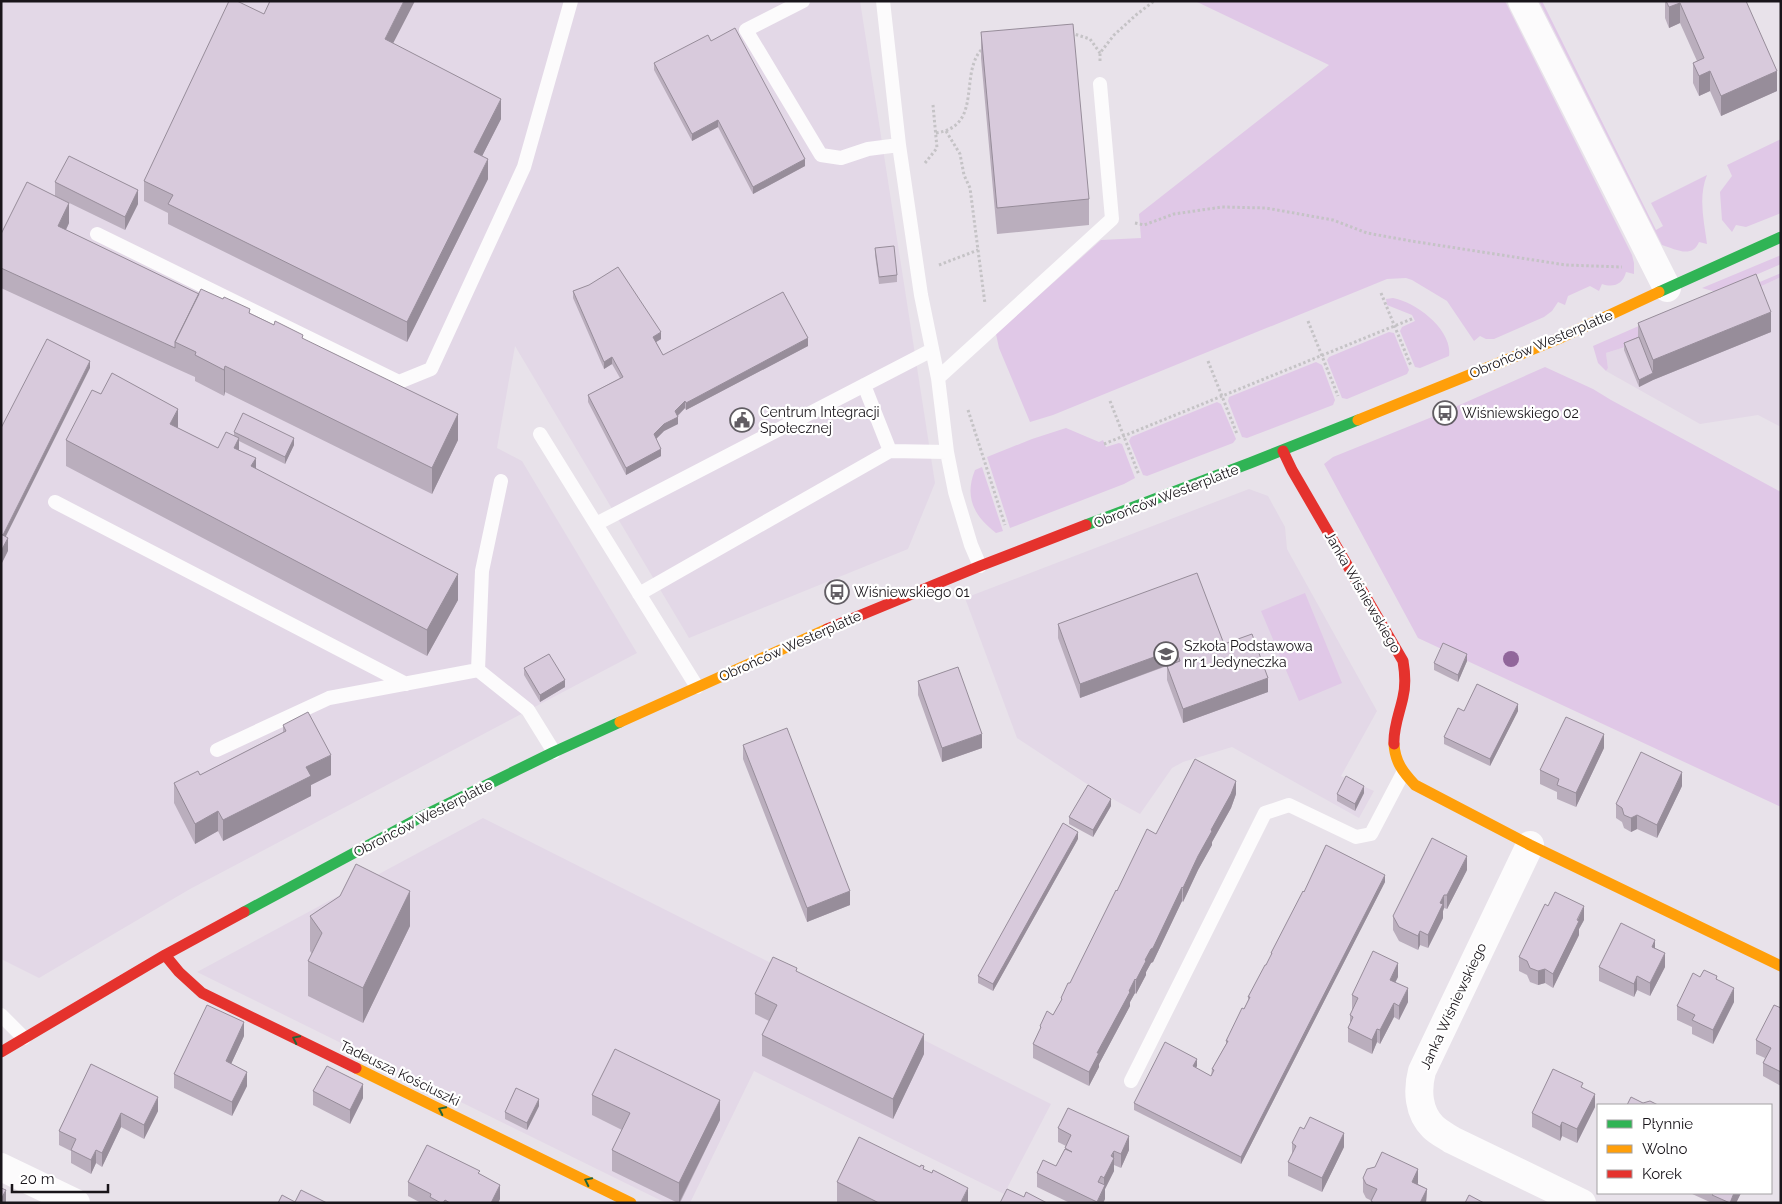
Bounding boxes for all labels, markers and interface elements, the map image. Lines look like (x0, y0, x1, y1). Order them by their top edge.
street label: Obrońców Westerplatte (1467, 307, 1615, 381)
bus stop icon: Wiśniewskiego 02 (1432, 400, 1458, 426)
place label: Centrum Integracji Społecznej (760, 404, 880, 436)
place label: Wiśniewskiego 02 (1462, 405, 1579, 421)
public building icon: Centrum Integracji Społecznej (729, 407, 755, 433)
street label: Obrońców Westerplatte (1091, 461, 1241, 531)
street label: Janka Wiśniewskiego (1322, 528, 1404, 656)
bus stop icon: Wiśniewskiego 01 (824, 579, 850, 605)
place label: Wiśniewskiego 01 (854, 584, 969, 600)
street label: Obrońców Westerplatte (716, 607, 864, 685)
place label: Szkoła Podstawowa nr 1 Jedyneczka (1184, 638, 1313, 670)
school or university icon: Szkoła Podstawowa nr 1 Jedyneczka (1153, 641, 1179, 667)
street label: Obrońców Westerplatte (351, 776, 495, 860)
street label: Janka Wiśniewskiego (1417, 940, 1489, 1072)
one-way arrow (292, 1035, 301, 1045)
street label: Tadeusza Kościuszki (337, 1037, 463, 1109)
legend (1597, 1104, 1772, 1194)
one-way arrow (438, 1106, 447, 1116)
text: Płynnie (1642, 1115, 1693, 1133)
text: Wolno (1642, 1140, 1687, 1158)
scale bar (12, 1162, 109, 1194)
text: Korek (1642, 1165, 1682, 1183)
text: 20 m (20, 1170, 55, 1188)
one-way arrow (584, 1177, 593, 1187)

